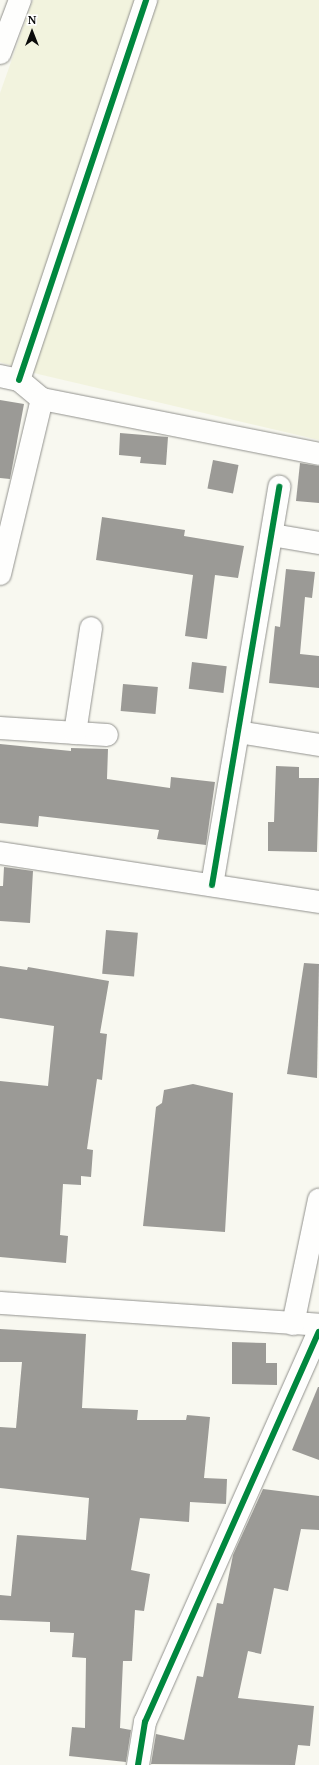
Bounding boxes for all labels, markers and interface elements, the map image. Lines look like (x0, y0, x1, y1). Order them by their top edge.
north arrow (12, 12, 52, 52)
text: N (28, 12, 36, 27)

